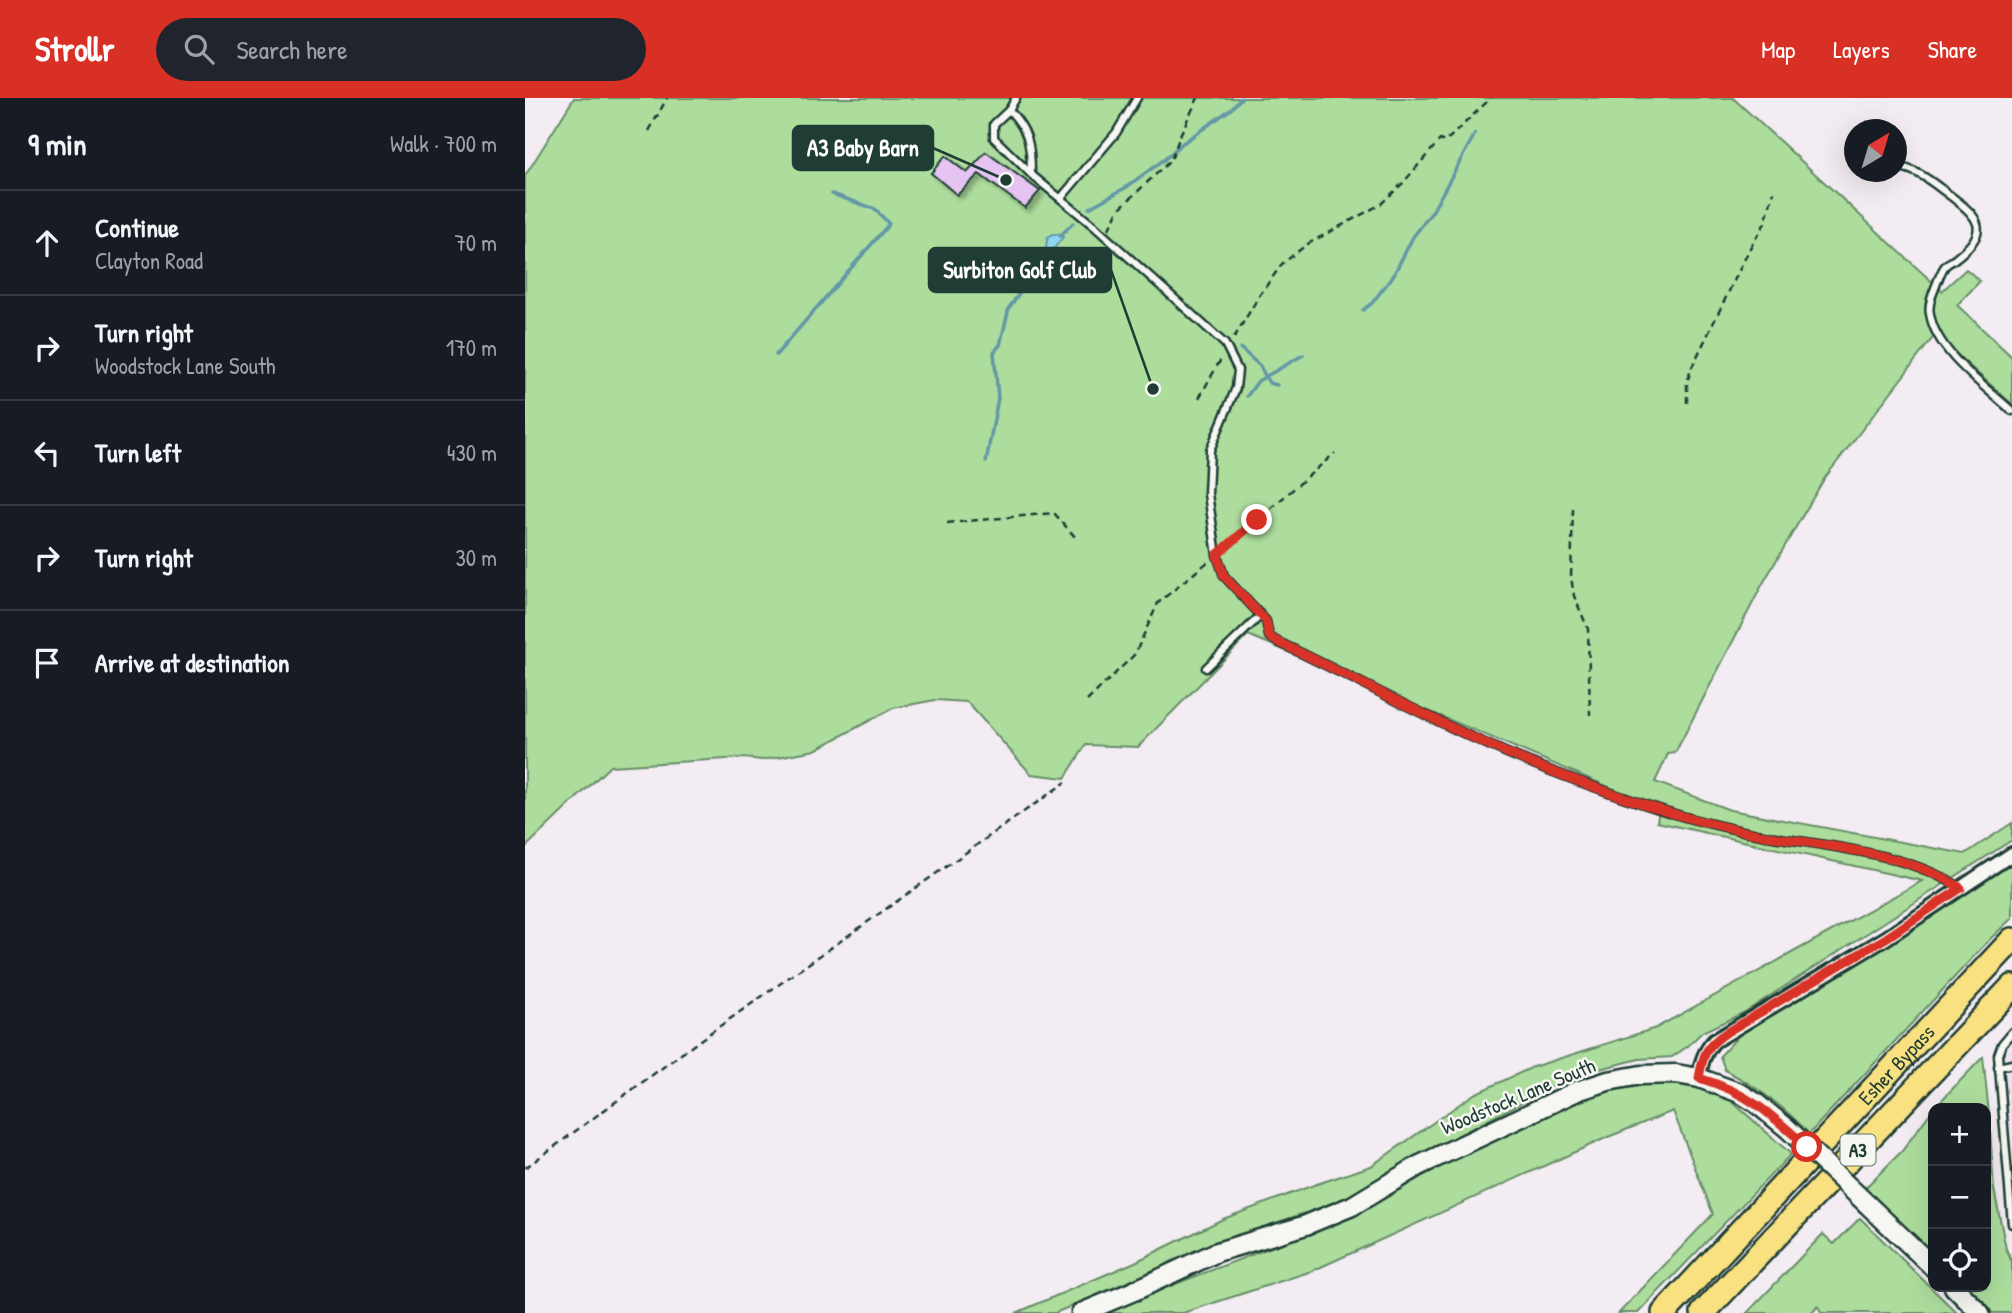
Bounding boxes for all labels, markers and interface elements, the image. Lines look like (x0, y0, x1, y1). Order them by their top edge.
search box (156, 18, 646, 81)
text: Strollr (35, 27, 114, 71)
icon: search (180, 30, 218, 68)
text: Search here (236, 32, 348, 67)
text: Map (1761, 33, 1795, 65)
text: Layers (1833, 33, 1890, 65)
text: Share (1928, 33, 1977, 65)
north arrow (1844, 119, 1907, 182)
text: 9 min (28, 124, 87, 164)
callout: A3 Baby Barn (793, 126, 933, 170)
text: Walk · 700 m (390, 128, 497, 159)
text: A3 Baby Barn (807, 132, 919, 164)
text: Continue (95, 210, 179, 245)
icon: ahead (28, 224, 66, 262)
text: 70 m (454, 227, 497, 258)
text: Clayton Road (95, 245, 203, 276)
callout: Surbiton Golf Club (929, 248, 1111, 292)
text: Surbiton Golf Club (943, 254, 1097, 285)
text: Turn right (95, 315, 193, 350)
icon: right (28, 329, 66, 367)
text: 170 m (446, 332, 497, 363)
text: Woodstock Lane South (95, 350, 275, 381)
icon: left (28, 434, 66, 472)
text: Turn left (95, 435, 181, 470)
text: 430 m (447, 437, 497, 468)
route end (1241, 504, 1272, 535)
icon: right (28, 539, 66, 577)
text: Turn right (95, 540, 193, 575)
text: 30 m (455, 542, 497, 573)
icon: arrive (28, 644, 66, 682)
text: Arrive at destination (95, 645, 290, 680)
street label: Esher Bypass (1851, 1018, 1941, 1111)
street label: Woodstock Lane South (1436, 1050, 1600, 1142)
map controls (1928, 1103, 1991, 1292)
button: + (1928, 1103, 1991, 1166)
route start (1791, 1131, 1822, 1162)
road number: A3 (1841, 1134, 1875, 1166)
button: − (1928, 1166, 1991, 1229)
button: locate (1928, 1229, 1991, 1292)

